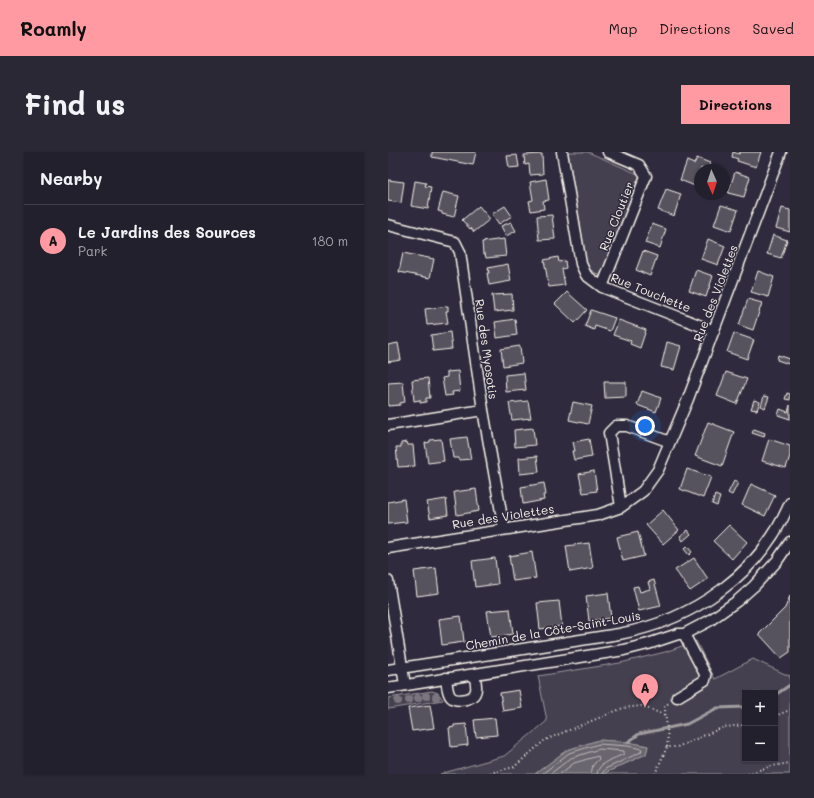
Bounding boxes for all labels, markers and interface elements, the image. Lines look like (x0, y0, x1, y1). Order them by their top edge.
text: Roamly (20, 16, 87, 41)
text: Map (609, 19, 637, 38)
text: Directions (659, 19, 730, 38)
text: Saved (752, 19, 794, 38)
button: Directions (681, 85, 790, 124)
text: Find us (24, 86, 125, 122)
north arrow (694, 164, 730, 200)
text: Nearby (40, 167, 102, 189)
street label: Rue Cloutier (595, 179, 637, 253)
text: Le Jardins des Sources (78, 222, 256, 242)
text: A (48, 232, 58, 249)
text: 180 m (312, 232, 348, 249)
text: Park (78, 242, 107, 259)
street label: Rue des Violettes (689, 242, 741, 344)
street label: Rue Touchette (609, 269, 693, 315)
street label: Rue des Myosotis (472, 298, 502, 400)
your location (635, 416, 655, 436)
street label: Rue des Violettes (451, 500, 555, 532)
street label: Chemin de la Côte-Saint-Louis (464, 607, 642, 653)
pin: A (632, 674, 658, 707)
map controls (742, 690, 778, 762)
button: + (742, 690, 778, 726)
button: − (742, 726, 778, 762)

